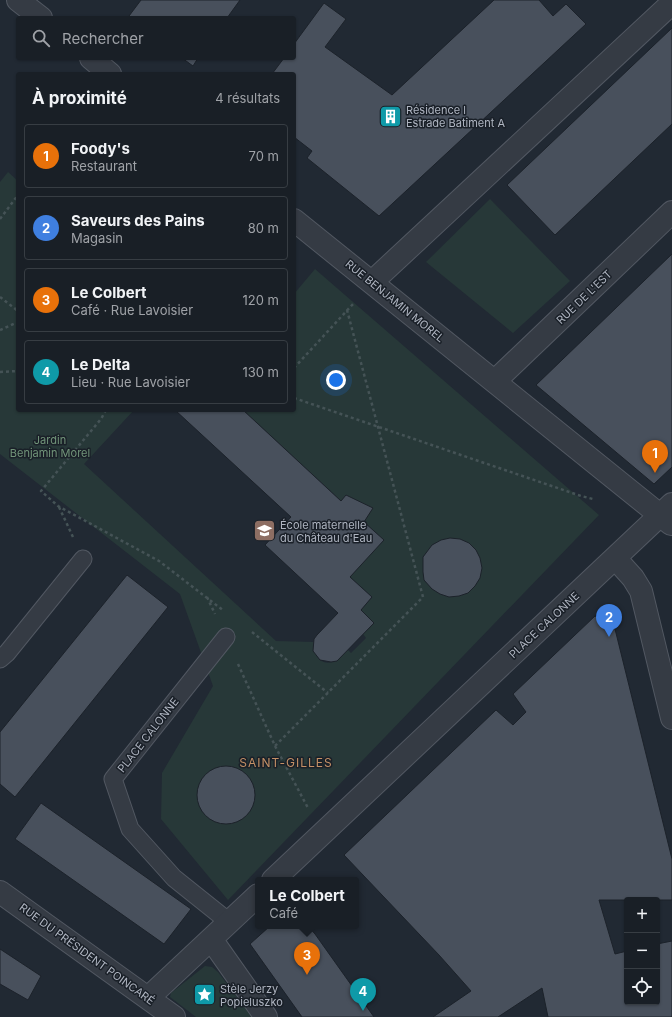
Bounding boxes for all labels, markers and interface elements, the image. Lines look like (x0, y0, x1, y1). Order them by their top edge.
search box (16, 16, 296, 60)
icon: search (30, 27, 52, 49)
text: Rechercher (62, 29, 144, 48)
text: À proximité (32, 88, 127, 108)
text: 4 résultats (215, 90, 280, 106)
building icon: Résidence l Estrade Batiment A (377, 103, 403, 129)
place label: Résidence l Estrade Batiment A (406, 103, 505, 130)
text: Foody's (71, 139, 130, 158)
text: 1 (43, 148, 49, 164)
text: 70 m (249, 148, 279, 164)
text: Restaurant (71, 158, 137, 174)
text: Saveurs des Pains (71, 211, 205, 230)
text: 2 (42, 220, 50, 236)
text: 80 m (248, 220, 279, 236)
text: Magasin (71, 230, 123, 246)
street label: RUE BENJAMIN MOREL (343, 257, 447, 345)
street label: RUE DE L'EST (553, 267, 615, 327)
text: Le Colbert (71, 283, 147, 302)
text: 3 (42, 292, 50, 308)
text: 120 m (243, 292, 279, 308)
text: Café · Rue Lavoisier (71, 302, 193, 318)
text: Le Delta (71, 355, 130, 374)
text: 4 (42, 364, 50, 380)
text: 130 m (242, 364, 279, 380)
your location (326, 370, 346, 390)
text: Lieu · Rue Lavoisier (71, 374, 190, 390)
park label: Jardin Benjamin Morel (10, 433, 90, 460)
pin: 1 (642, 440, 668, 473)
school or university icon: École maternelle du Château d'Eau (252, 518, 278, 544)
place label: École maternelle du Château d'Eau (280, 518, 372, 545)
street label: PLACE CALONNE (506, 589, 582, 661)
pin: 2 (596, 604, 622, 637)
street label: PLACE CALONNE (114, 695, 182, 775)
district label: SAINT-GILLES (239, 755, 333, 770)
popup (255, 877, 359, 929)
text: Le Colbert (269, 886, 345, 905)
map controls (624, 897, 660, 1005)
button: + (624, 897, 660, 933)
street label: RUE DU PRÉSIDENT POINCARÉ (17, 900, 157, 1008)
text: Café (269, 905, 298, 921)
button: − (624, 933, 660, 969)
pin: 3 (294, 942, 320, 975)
button: locate (624, 969, 660, 1005)
pin: 4 (350, 978, 376, 1011)
place icon: Stèle Jerzy Popieluszko (191, 982, 217, 1008)
place label: Stèle Jerzy Popieluszko (220, 982, 283, 1009)

